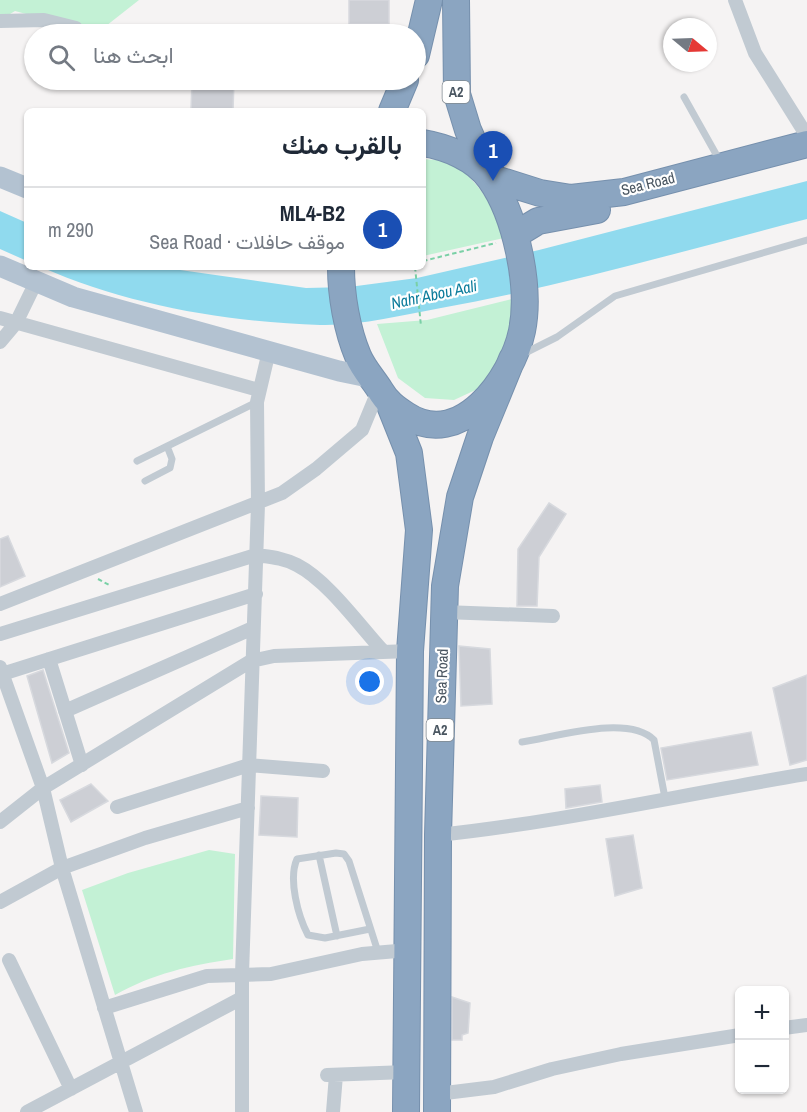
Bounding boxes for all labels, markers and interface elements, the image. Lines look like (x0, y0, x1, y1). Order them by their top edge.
north arrow (663, 18, 717, 72)
search box (24, 24, 426, 90)
text: ابحث هنا (93, 40, 174, 70)
icon: search (45, 41, 78, 74)
road number: A2 (442, 81, 470, 103)
text: بالقرب منك (282, 127, 402, 162)
pin: 1 (474, 132, 512, 181)
street label: Sea Road (619, 167, 677, 200)
text: ML4-B2 (280, 198, 345, 228)
text: 290 m (48, 216, 94, 243)
text: 1 (378, 216, 387, 243)
text: موقف حافلات · Sea Road (149, 228, 345, 255)
water label: Nahr Abou Aali (389, 274, 479, 314)
street label: Sea Road (430, 648, 453, 704)
your location (355, 667, 384, 696)
road number: A2 (426, 719, 454, 741)
map controls (735, 986, 789, 1094)
button: + (735, 986, 789, 1040)
button: − (735, 1040, 789, 1094)

